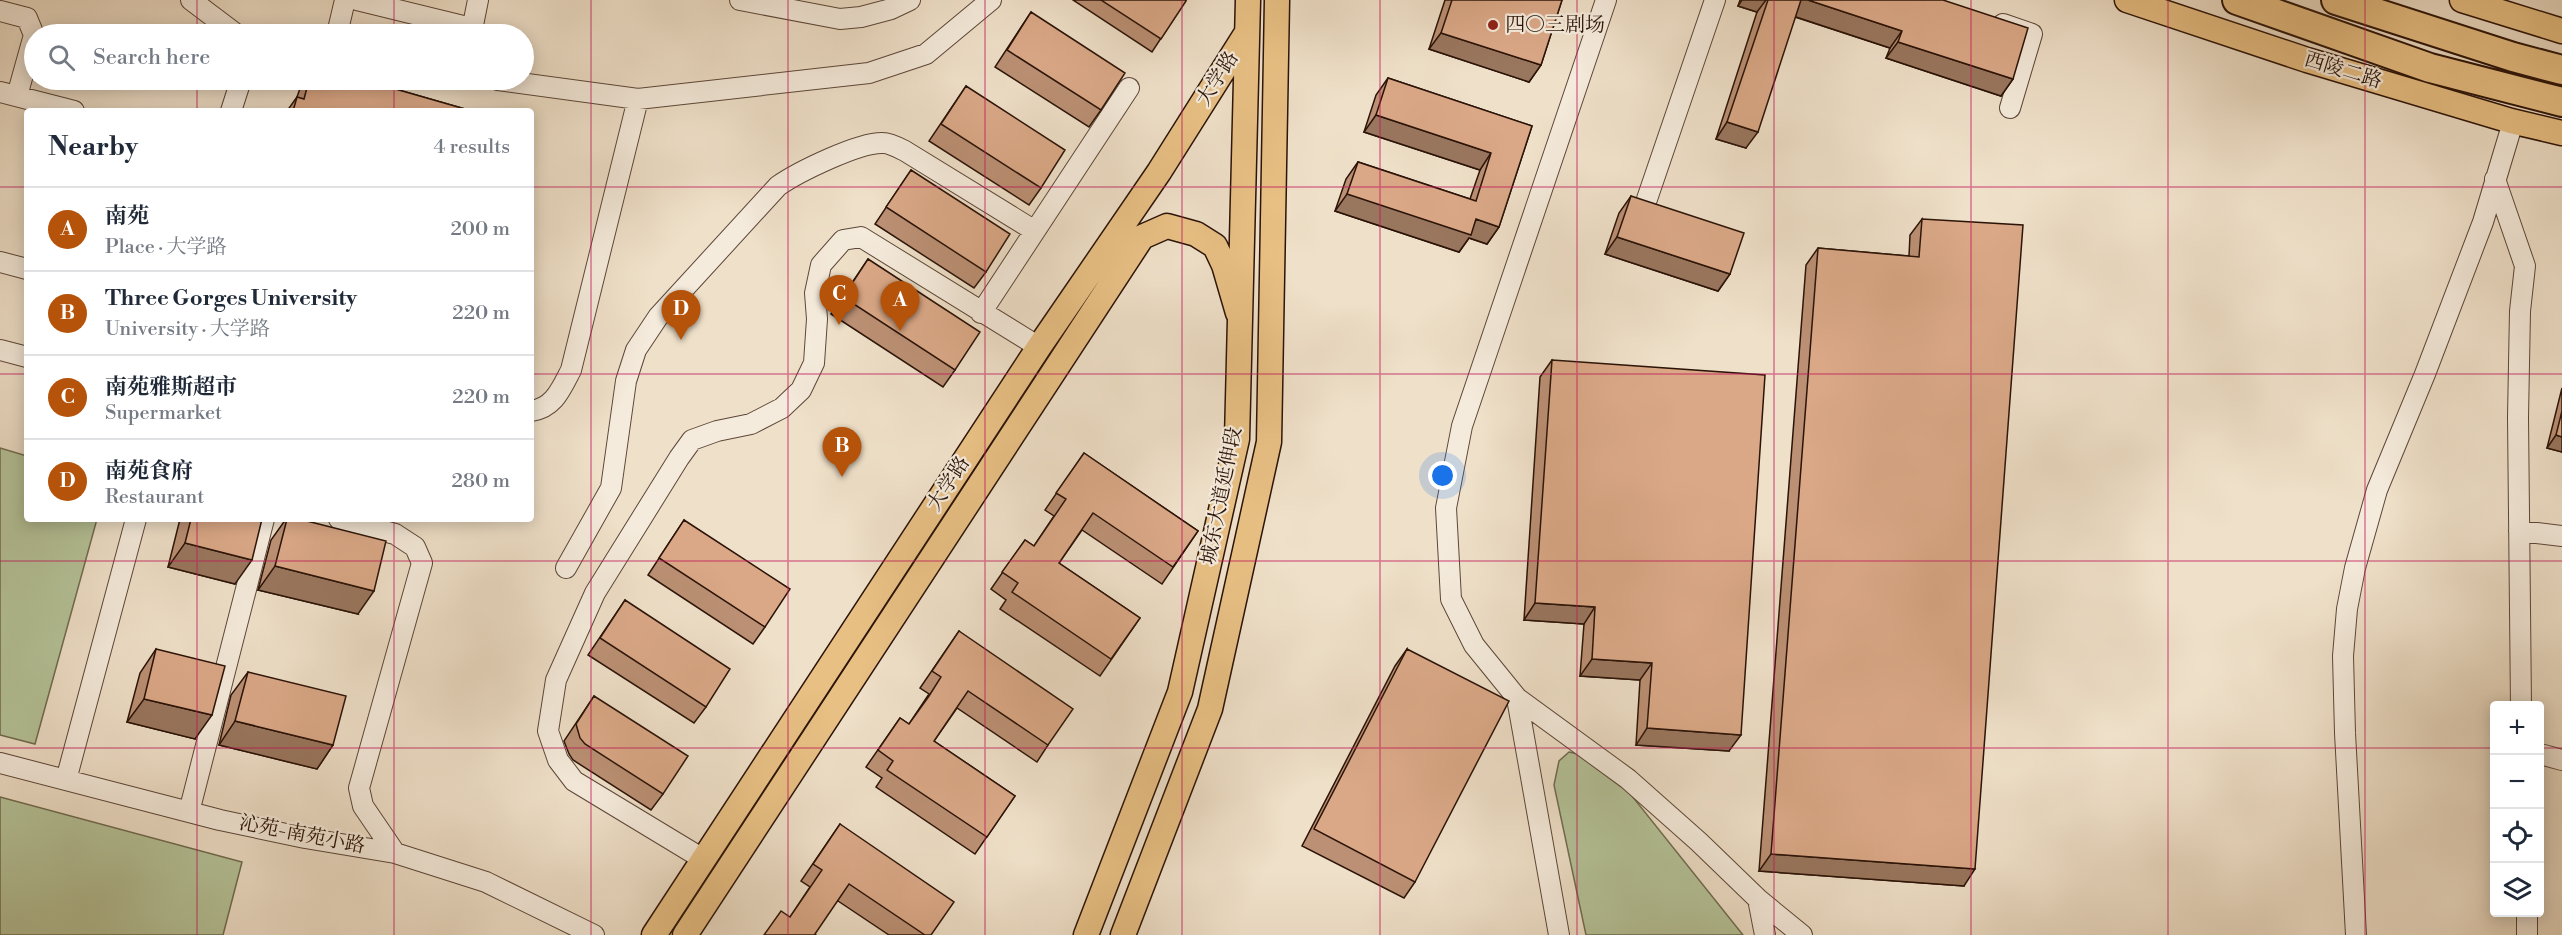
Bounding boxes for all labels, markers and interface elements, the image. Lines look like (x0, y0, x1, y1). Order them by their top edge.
place label: 四〇三剧场 (1505, 13, 1605, 38)
marker: 四〇三剧场 (1486, 18, 1500, 32)
search box (24, 24, 534, 90)
icon: search (45, 41, 78, 74)
text: Search here (93, 44, 210, 71)
street label: 大学路 (1192, 47, 1244, 111)
street label: 西陵二路 (2301, 47, 2385, 95)
text: Nearby (48, 131, 138, 163)
text: 4 results (433, 135, 510, 160)
text: 南苑 (105, 203, 149, 230)
text: A (60, 217, 75, 242)
text: 200 m (450, 217, 510, 242)
text: Place · 大学路 (105, 235, 226, 260)
pin: C (820, 276, 858, 325)
pin: A (880, 282, 920, 331)
text: Three Gorges University (105, 285, 357, 312)
pin: D (662, 290, 700, 340)
text: B (60, 301, 75, 326)
text: 220 m (452, 301, 510, 326)
text: University · 大学路 (105, 317, 270, 342)
text: 南苑雅斯超市 (105, 374, 237, 401)
text: C (60, 385, 75, 410)
text: 220 m (452, 385, 510, 410)
text: Supermarket (105, 401, 222, 426)
street label: 城东大道延伸段 (1196, 425, 1248, 567)
pin: B (822, 428, 862, 477)
street label: 大学路 (922, 452, 976, 516)
text: 南苑食府 (105, 458, 193, 485)
your location (1428, 461, 1457, 490)
text: D (60, 469, 75, 494)
text: 280 m (451, 469, 510, 494)
text: Restaurant (105, 485, 204, 510)
map controls (2490, 701, 2544, 917)
button: + (2490, 701, 2544, 755)
button: − (2490, 755, 2544, 809)
button: locate (2490, 809, 2544, 863)
street label: 沁苑-南苑小路 (237, 811, 367, 859)
button: layers (2490, 863, 2544, 917)

